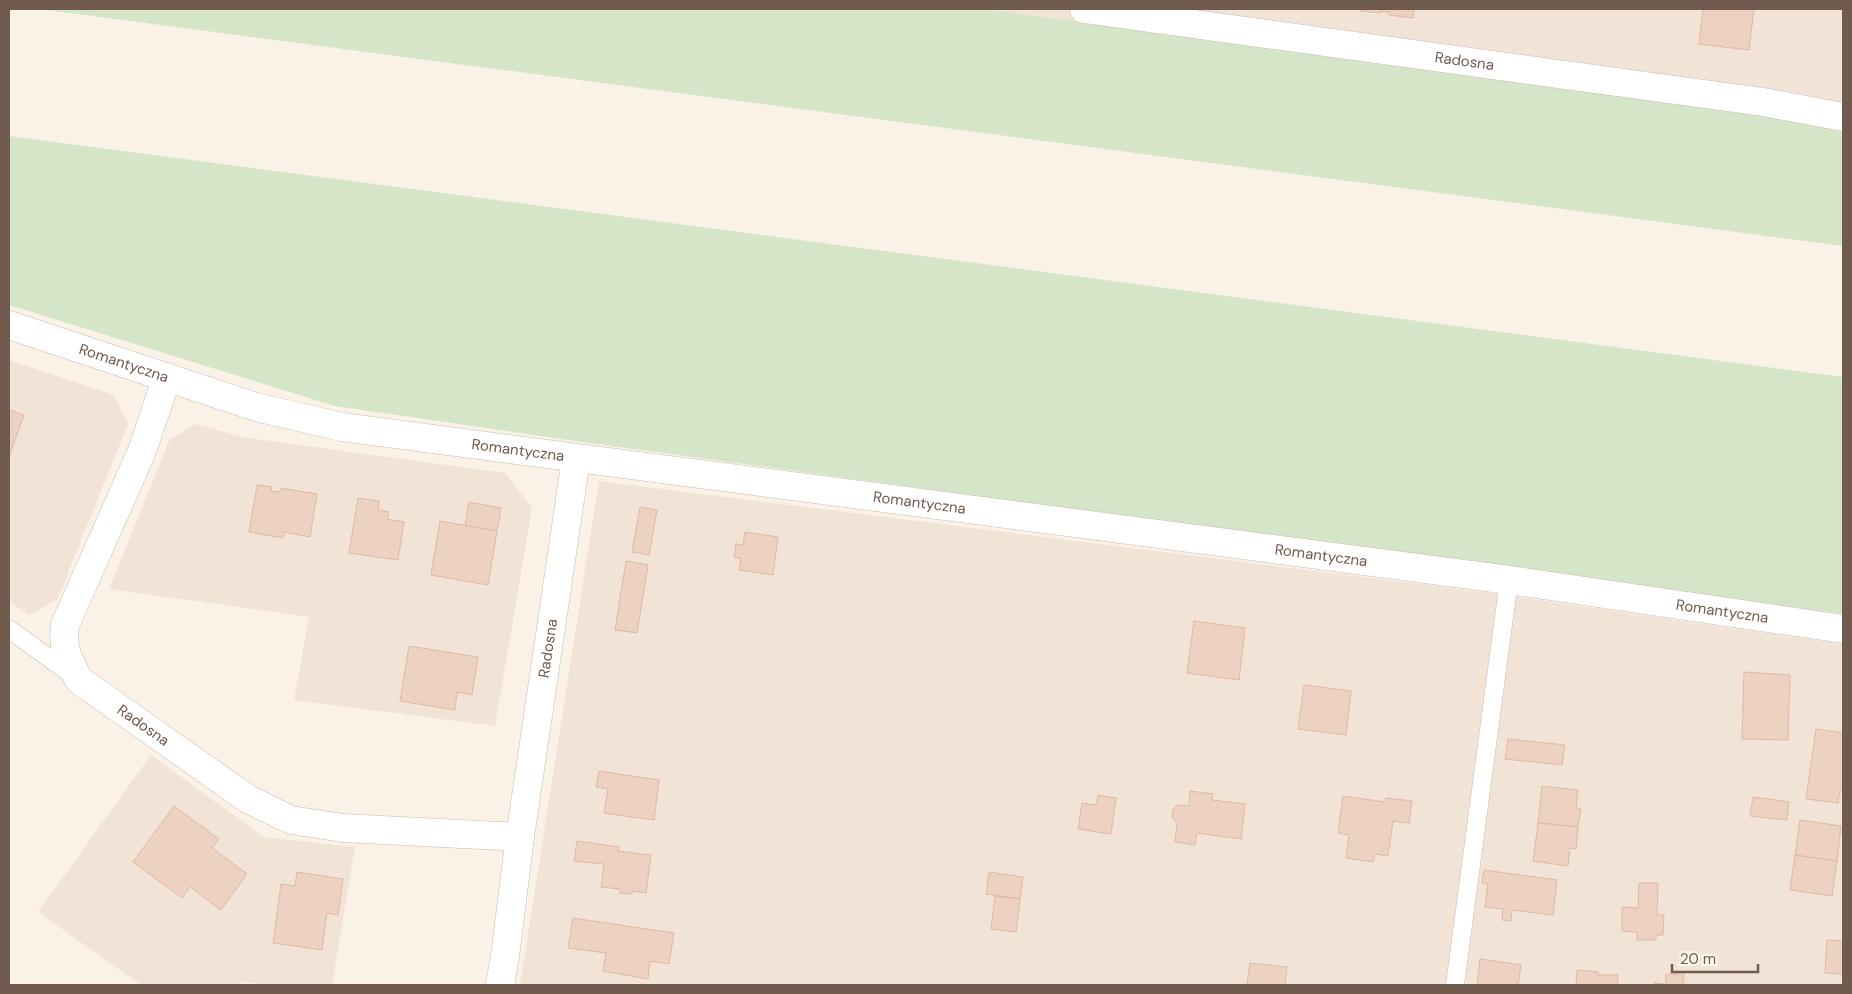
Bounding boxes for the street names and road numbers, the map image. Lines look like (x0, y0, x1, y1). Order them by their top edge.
street label: Radosna (1434, 47, 1495, 75)
street label: Romantyczna (76, 339, 171, 387)
street label: Romantyczna (470, 434, 566, 466)
street label: Romantyczna (872, 487, 967, 519)
street label: Romantyczna (1273, 539, 1369, 571)
street label: Romantyczna (1675, 595, 1770, 628)
street label: Radosna (534, 618, 562, 679)
street label: Radosna (113, 700, 173, 751)

